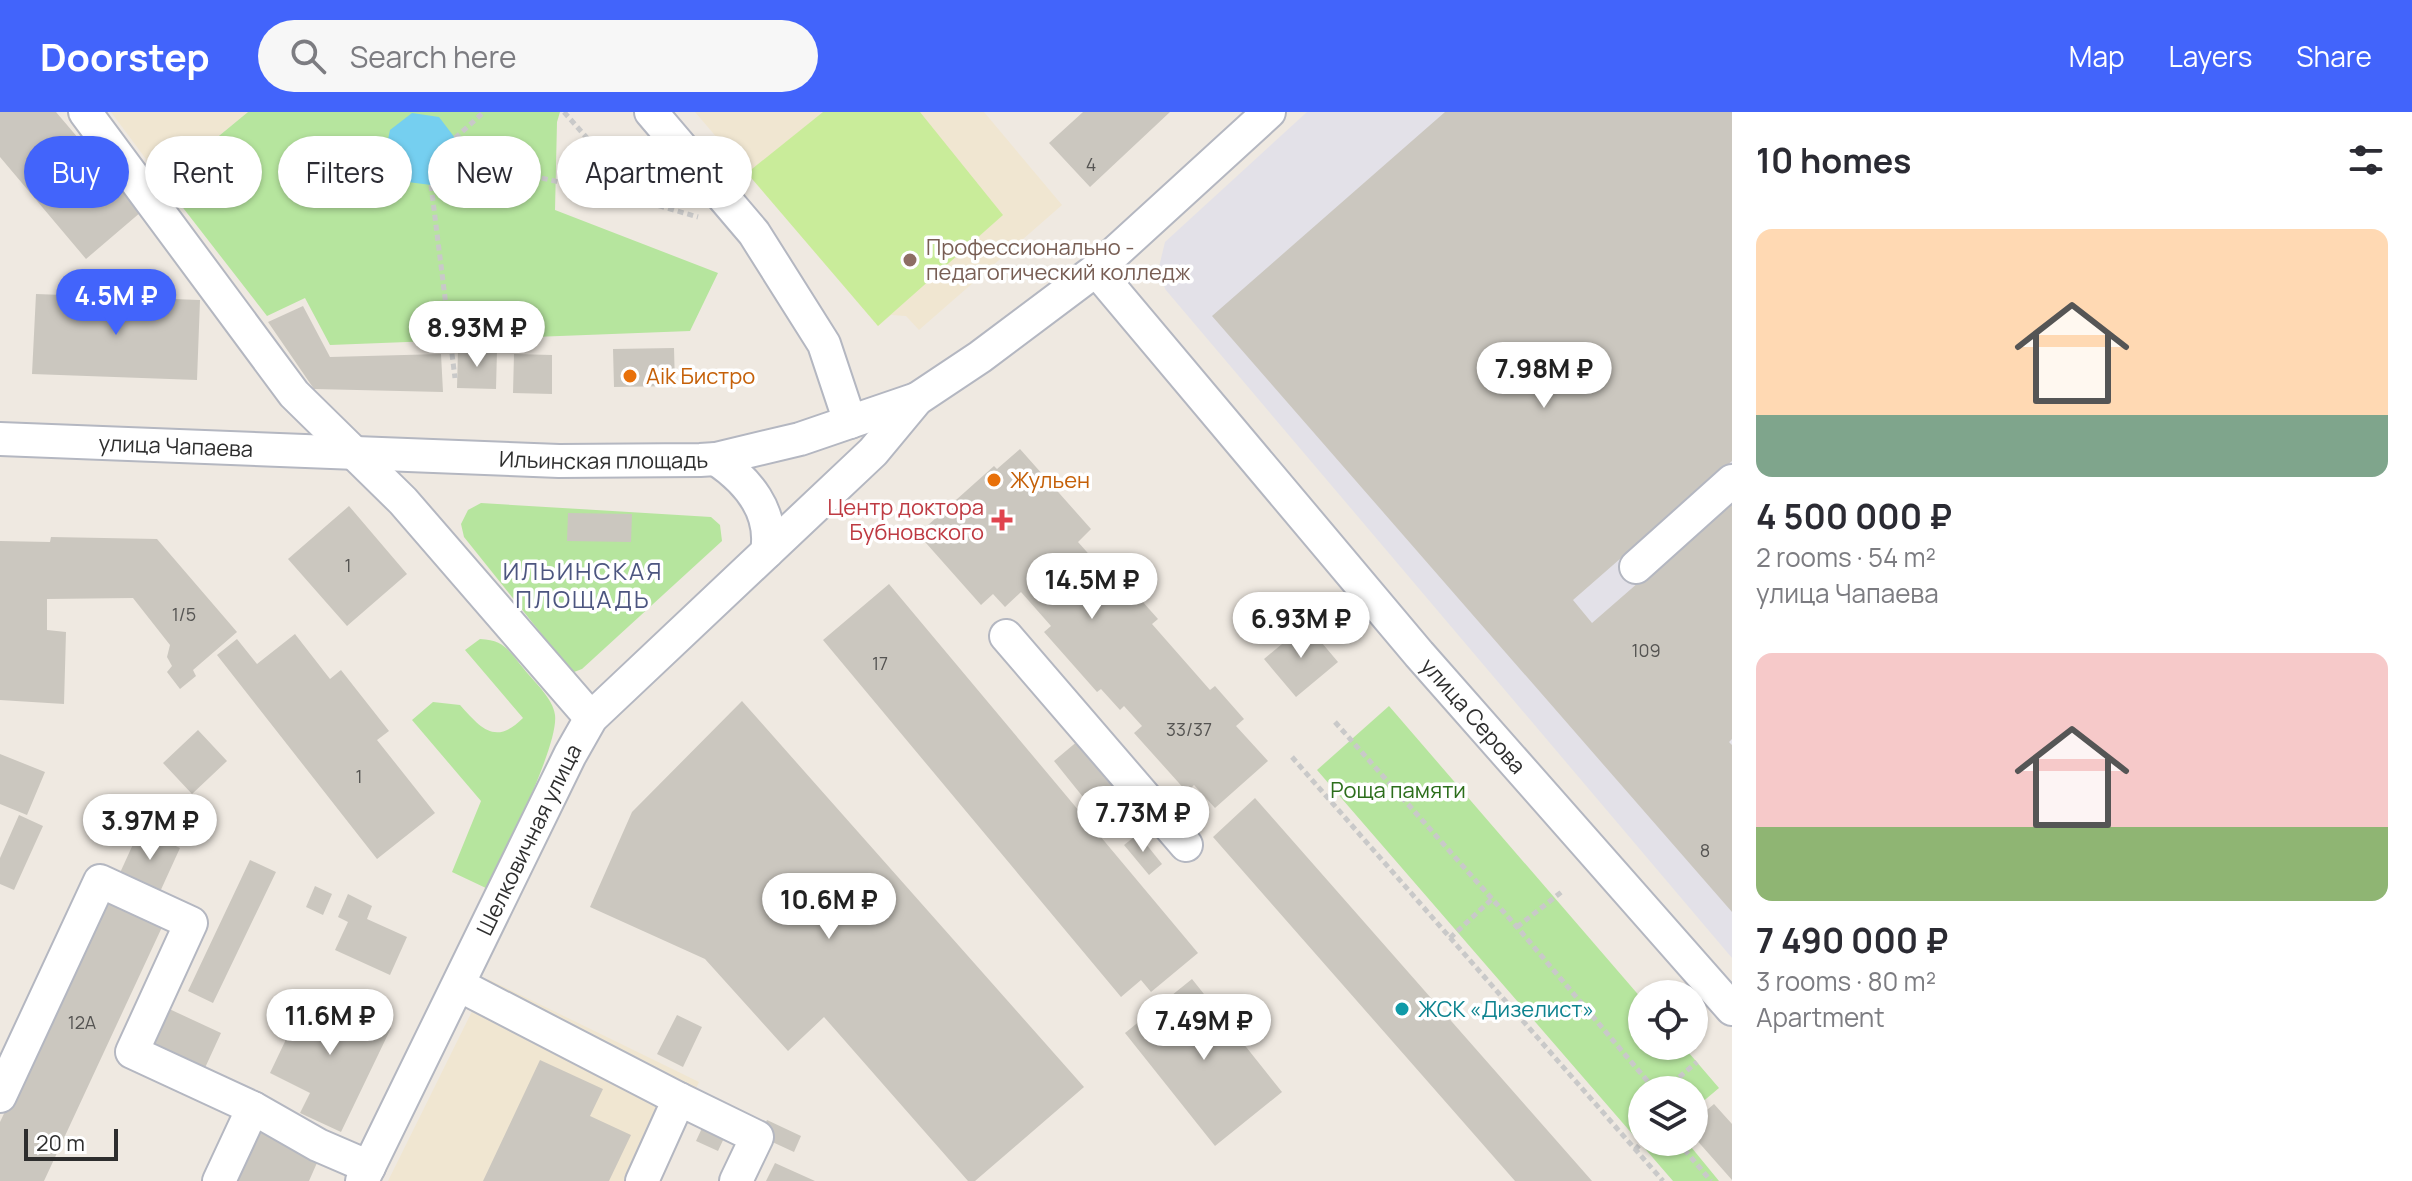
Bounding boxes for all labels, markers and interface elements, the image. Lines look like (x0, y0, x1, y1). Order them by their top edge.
search box (258, 20, 818, 92)
text: Doorstep (40, 30, 210, 82)
icon: search (286, 34, 330, 78)
text: Search here (350, 36, 516, 77)
text: Map (2069, 37, 2125, 75)
text: Layers (2169, 37, 2252, 75)
text: Share (2296, 37, 2372, 75)
chip: Buy (24, 136, 129, 208)
chip: Rent (145, 136, 262, 208)
chip: Filters (278, 136, 412, 208)
chip: New (428, 136, 541, 208)
chip: Apartment (557, 136, 752, 208)
text: 10 homes (1756, 137, 1912, 183)
icon: filters (2344, 138, 2388, 182)
house number: 4 (1086, 152, 1096, 176)
place label: Профессионально - педагогический колледж (926, 232, 1191, 287)
marker: Профессионально - педагогический колледж (901, 251, 919, 269)
pin: 4.5M ₽ (51, 269, 181, 337)
text: 4.5M ₽ (74, 277, 158, 313)
icon: home (2000, 281, 2144, 425)
pin: 8.93M ₽ (403, 301, 551, 369)
text: 8.93M ₽ (427, 309, 527, 345)
pin: 7.98M ₽ (1470, 342, 1618, 410)
text: 7.98M ₽ (1495, 350, 1593, 386)
place label: Aik Бистро (646, 361, 755, 391)
marker: Aik Бистро (621, 367, 639, 385)
street label: улица Чапаева (98, 428, 254, 464)
street label: Ильинская площадь (499, 444, 709, 476)
place label: Жульен (1010, 465, 1090, 495)
marker: Жульен (985, 471, 1003, 489)
place label: Центр доктора Бубновского (828, 492, 984, 547)
text: 4 500 000 ₽ (1756, 493, 1952, 539)
marker: Центр доктора Бубновского (991, 509, 1013, 531)
text: 2 rooms · 54 m² (1756, 539, 1936, 575)
house number: 1 (344, 553, 352, 577)
pin: 14.5M ₽ (1018, 553, 1166, 621)
district label: ИЛЬИНСКАЯ ПЛОЩАДЬ (503, 554, 663, 615)
text: 14.5M ₽ (1044, 561, 1140, 597)
text: улица Чапаева (1756, 575, 1939, 611)
pin: 6.93M ₽ (1227, 592, 1375, 660)
text: 6.93M ₽ (1251, 600, 1351, 636)
house number: 1/5 (172, 602, 196, 626)
house number: 109 (1631, 638, 1661, 662)
house number: 17 (872, 651, 888, 675)
street label: улица Серова (1414, 651, 1533, 780)
icon: home (2000, 705, 2144, 849)
house number: 33/37 (1166, 717, 1212, 741)
street label: Шелковичная улица (469, 738, 588, 940)
house number: 1 (355, 764, 363, 788)
park label: Роща памяти (1330, 775, 1466, 805)
pin: 7.73M ₽ (1069, 786, 1217, 854)
pin: 3.97M ₽ (76, 794, 224, 862)
text: 7.73M ₽ (1095, 794, 1191, 830)
text: 3.97M ₽ (101, 802, 199, 838)
house number: 8 (1700, 838, 1710, 862)
pin: 10.6M ₽ (755, 873, 903, 941)
text: 10.6M ₽ (780, 881, 878, 917)
text: 7 490 000 ₽ (1756, 917, 1948, 963)
text: 3 rooms · 80 m² (1756, 963, 1936, 999)
map controls (1628, 980, 1708, 1156)
button: locate (1628, 980, 1708, 1060)
pin: 11.6M ₽ (256, 989, 404, 1057)
pin: 7.49M ₽ (1130, 994, 1278, 1062)
place label: ЖСК «Дизелист» (1418, 994, 1594, 1024)
text: 11.6M ₽ (284, 997, 376, 1033)
text: Apartment (1756, 999, 1885, 1035)
marker: ЖСК «Дизелист» (1393, 1000, 1411, 1018)
text: 7.49M ₽ (1155, 1002, 1253, 1038)
house number: 12А (68, 1010, 97, 1034)
button: layers (1628, 1076, 1708, 1156)
scale bar (24, 1125, 118, 1161)
text: 20 m (36, 1128, 85, 1158)

